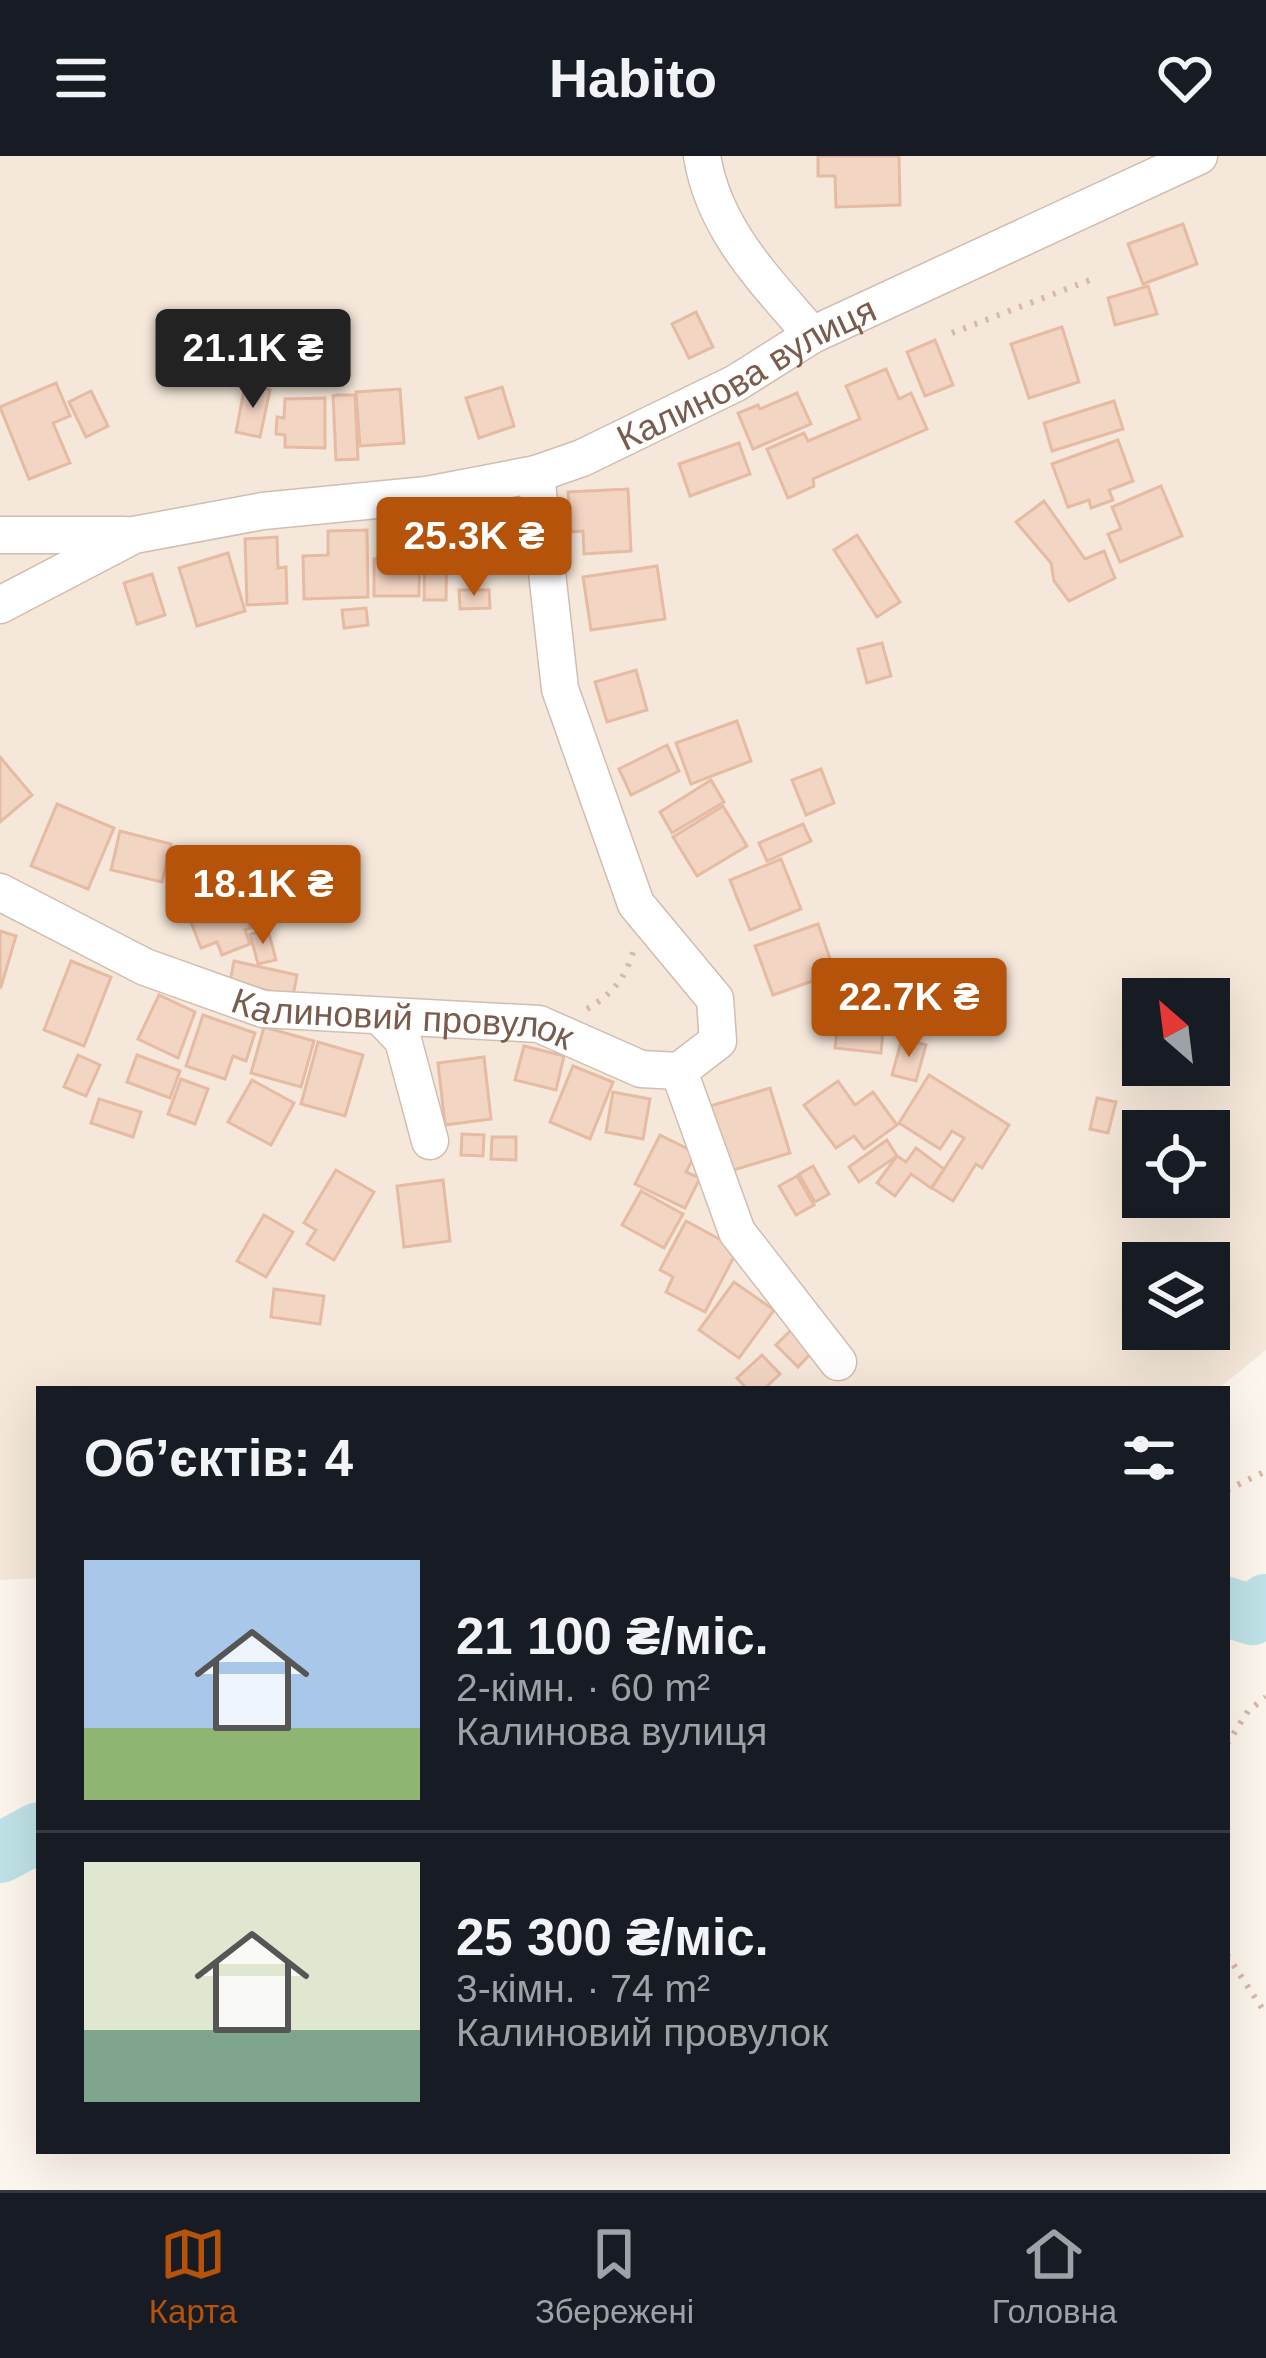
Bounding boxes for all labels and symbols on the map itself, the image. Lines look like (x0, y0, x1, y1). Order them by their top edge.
street label: Калинова вулиця (610, 288, 882, 459)
pin: 21.1K ₴ (142, 309, 364, 411)
pin: 25.3K ₴ (363, 497, 585, 599)
pin: 18.1K ₴ (152, 845, 374, 947)
pin: 22.7K ₴ (798, 958, 1020, 1060)
north arrow (1122, 978, 1230, 1086)
street label: Калиновий провулок (226, 980, 580, 1058)

